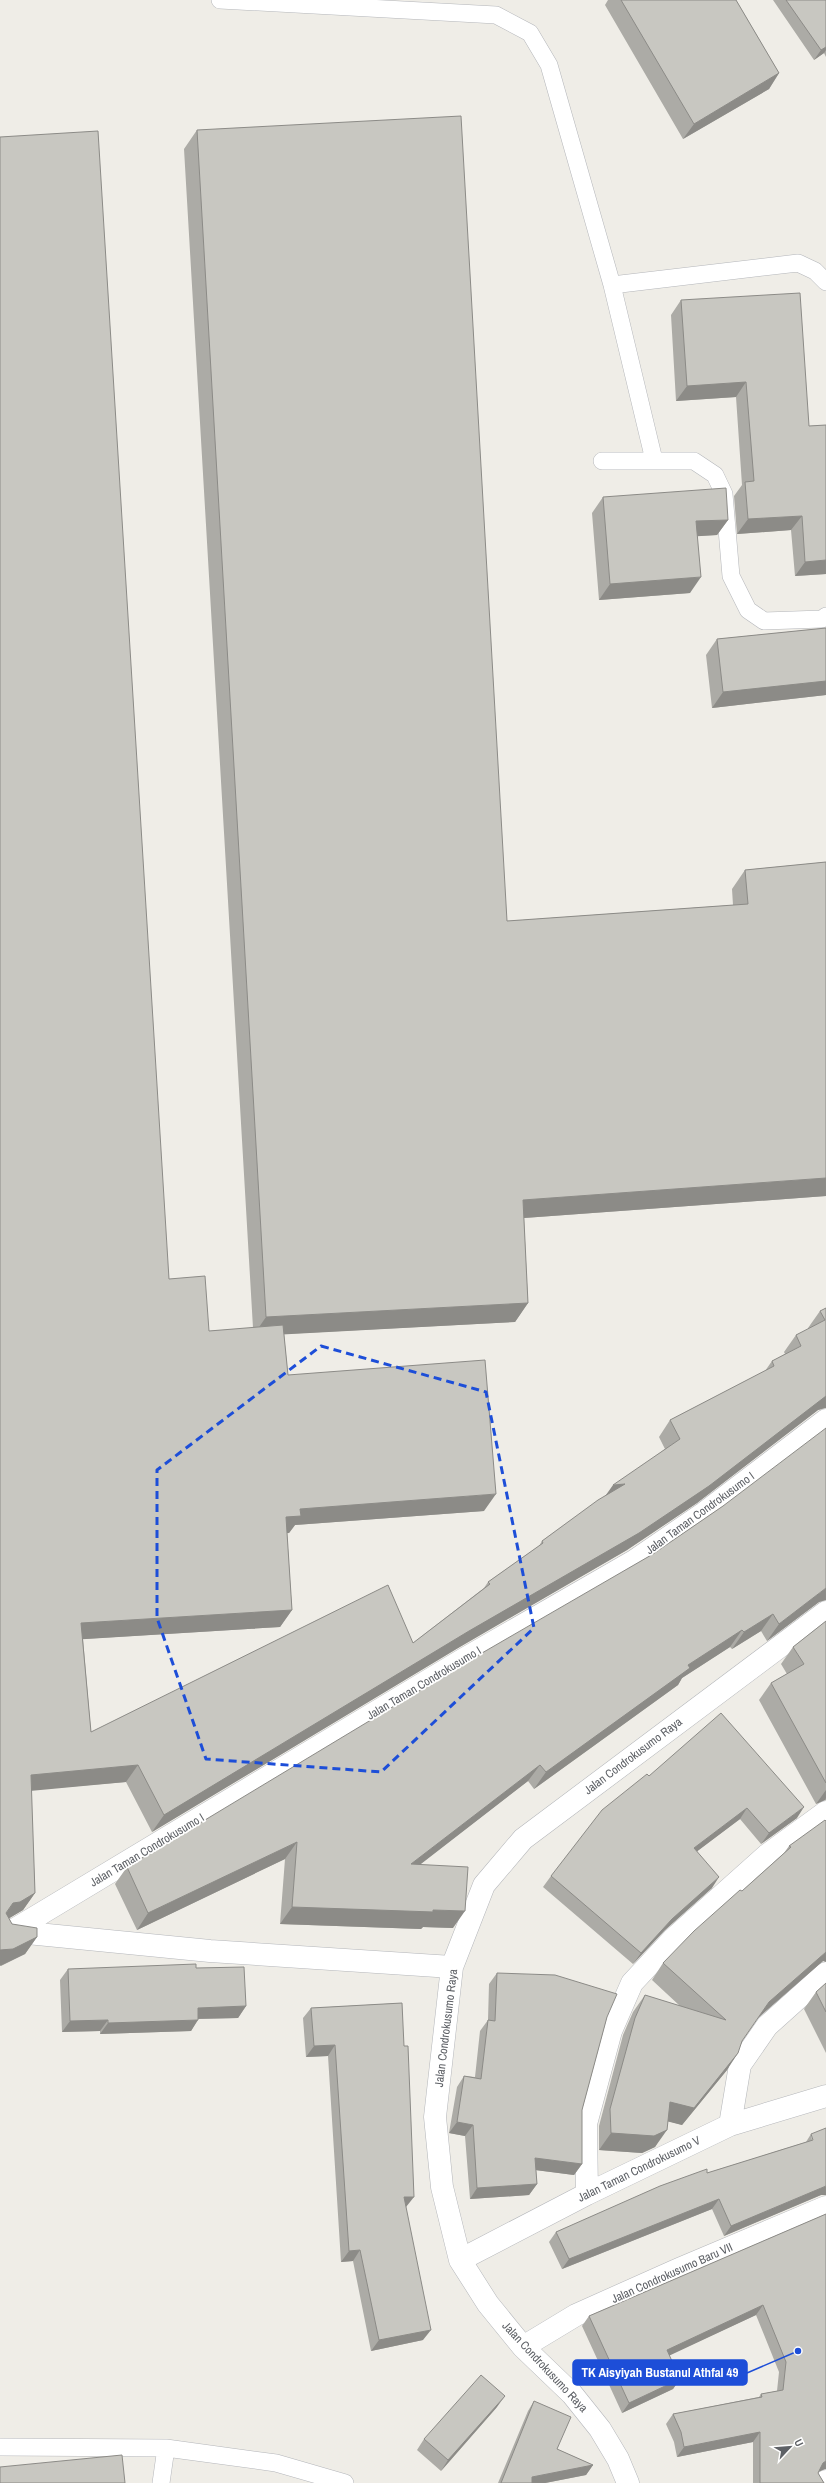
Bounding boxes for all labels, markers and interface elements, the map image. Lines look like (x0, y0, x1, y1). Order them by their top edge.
street label: Jalan Taman Condrokusumo I (642, 1468, 758, 1558)
street label: Jalan Taman Condrokusumo I (364, 1642, 484, 1724)
street label: Jalan Condrokusumo Raya (581, 1714, 686, 1798)
street label: Jalan Taman Condrokusumo I (87, 1809, 207, 1891)
street label: Jalan Condrokusumo Raya (431, 1968, 461, 2088)
street label: Jalan Taman Condrokusumo V (575, 2132, 703, 2206)
street label: Jalan Condrokusumo Baru VII (609, 2239, 735, 2307)
street label: Jalan Condrokusumo Raya (499, 2318, 592, 2416)
callout: TK Aisyiyah Bustanul Athfal 49 (573, 2360, 747, 2385)
text: TK Aisyiyah Bustanul Athfal 49 (582, 2364, 738, 2381)
north arrow (770, 2427, 810, 2467)
text: U (791, 2437, 807, 2449)

